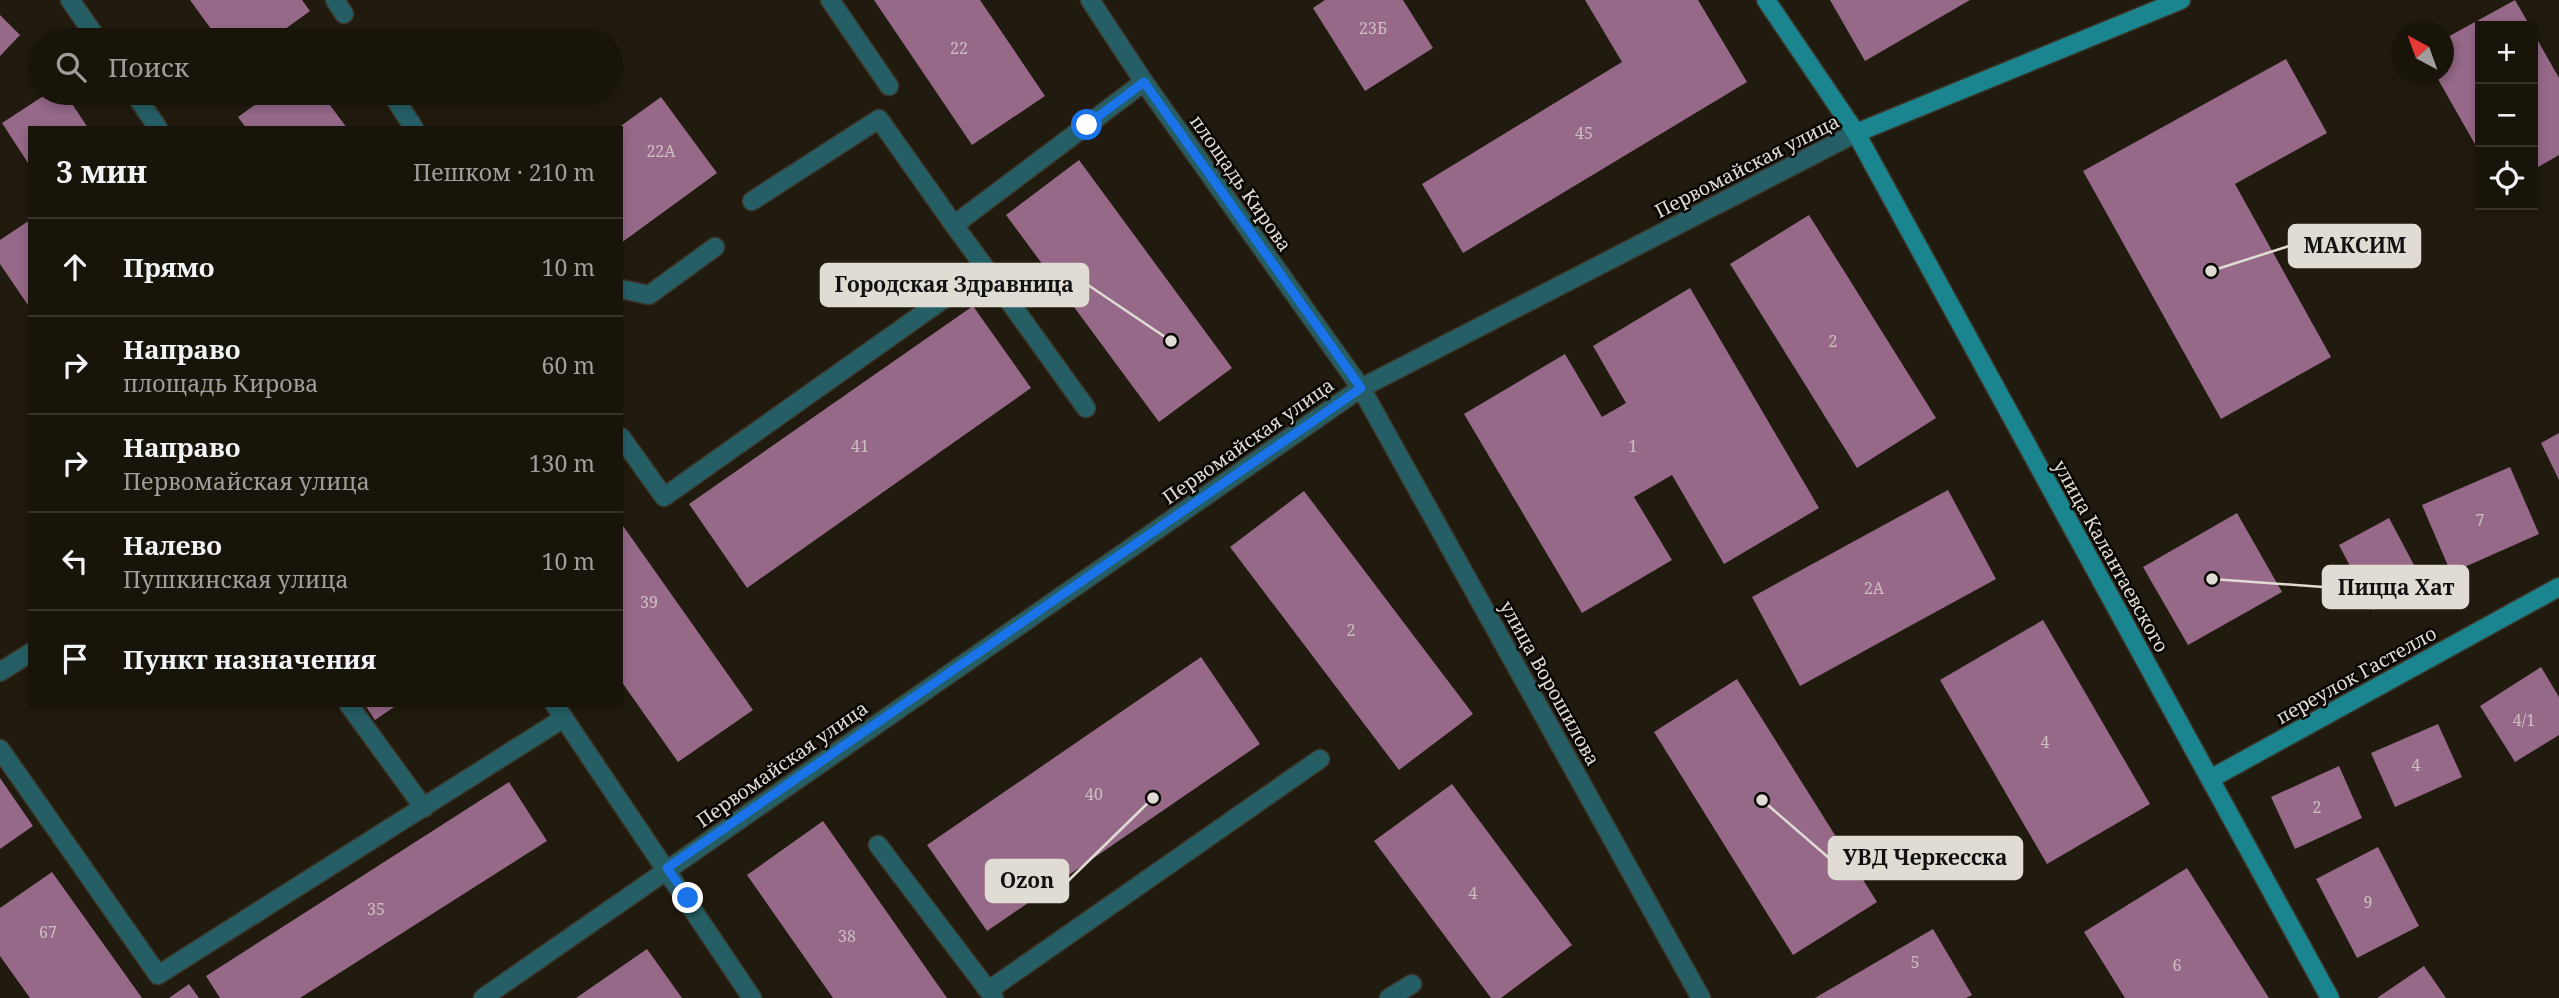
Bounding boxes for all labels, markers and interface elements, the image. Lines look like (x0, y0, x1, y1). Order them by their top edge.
house number: 23Б (1359, 17, 1387, 39)
north arrow (2391, 21, 2454, 84)
map controls (2475, 21, 2538, 210)
button: + (2475, 21, 2538, 84)
search box (28, 28, 623, 105)
house number: 22 (950, 37, 968, 59)
icon: search (52, 48, 90, 86)
text: Поиск (108, 49, 189, 85)
button: − (2475, 84, 2538, 147)
street label: Первомайская улица (1650, 108, 1844, 224)
route start (1071, 109, 1102, 140)
street label: площадь Кирова (1184, 109, 1298, 257)
house number: 45 (1575, 122, 1593, 144)
house number: 22А (646, 140, 676, 162)
button: locate (2475, 147, 2538, 210)
text: 3 мин (56, 151, 147, 192)
text: Пешком · 210 m (413, 156, 595, 188)
callout: МАКСИМ (2289, 225, 2420, 267)
text: МАКСИМ (2304, 231, 2406, 259)
icon: ahead (56, 248, 94, 286)
text: Прямо (123, 249, 214, 285)
text: 10 m (542, 251, 595, 283)
callout: Городская Здравница (821, 264, 1088, 306)
text: Городская Здравница (834, 270, 1074, 298)
house number: 2 (1829, 330, 1837, 352)
text: Направо (123, 331, 241, 367)
icon: right (56, 346, 94, 384)
text: 60 m (542, 349, 595, 381)
text: площадь Кирова (123, 367, 318, 399)
street label: Первомайская улица (1157, 372, 1339, 510)
text: Направо (123, 429, 241, 465)
house number: 41 (851, 435, 869, 457)
house number: 1 (1629, 435, 1637, 457)
icon: right (56, 444, 94, 482)
text: 130 m (529, 447, 595, 479)
street label: улица Калантаевского (2047, 455, 2175, 657)
text: Первомайская улица (123, 465, 370, 497)
house number: 7 (2476, 509, 2485, 531)
text: Налево (123, 527, 222, 563)
icon: left (56, 542, 94, 580)
text: 10 m (542, 545, 595, 577)
text: Пушкинская улица (123, 563, 349, 595)
callout: Пицца Хат (2323, 566, 2468, 608)
text: Пицца Хат (2338, 573, 2455, 601)
house number: 2А (1864, 577, 1885, 599)
house number: 39 (640, 591, 658, 613)
street label: улица Ворошилова (1494, 596, 1606, 770)
house number: 2 (1347, 619, 1355, 641)
street label: переулок Гастелло (2271, 620, 2441, 730)
icon: arrive (56, 640, 94, 678)
text: Пункт назначения (123, 641, 376, 677)
street label: Первомайская улица (691, 695, 873, 833)
house number: 4/1 (2513, 709, 2535, 731)
house number: 4 (2041, 731, 2050, 753)
house number: 4 (2412, 754, 2421, 776)
house number: 40 (1085, 783, 1103, 805)
house number: 2 (2313, 796, 2321, 818)
callout: УВД Черкесска (1829, 837, 2022, 879)
text: УВД Черкесска (1843, 843, 2007, 871)
callout: Ozon (986, 860, 1068, 902)
text: Ozon (1000, 866, 1054, 894)
route end (672, 882, 703, 913)
house number: 4 (1469, 882, 1478, 904)
house number: 9 (2364, 891, 2372, 913)
house number: 35 (367, 898, 385, 920)
house number: 67 (39, 921, 57, 943)
house number: 38 (838, 925, 856, 947)
house number: 5 (1911, 951, 1919, 973)
house number: 6 (2173, 954, 2182, 976)

